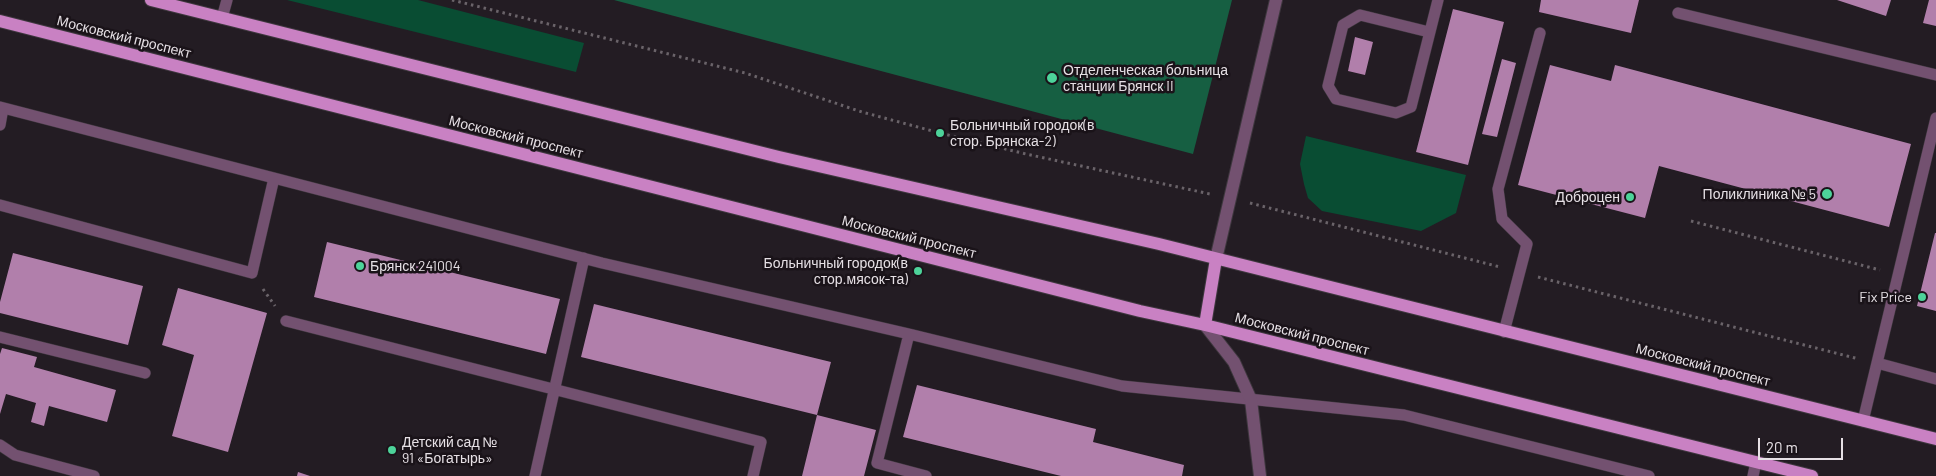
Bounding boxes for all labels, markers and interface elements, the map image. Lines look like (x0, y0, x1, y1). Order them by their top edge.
street label: Московский проспект (55, 12, 193, 62)
place label: Отделенческая больница станции Брянск II (1063, 62, 1228, 94)
marker: Отделенческая больница станции Брянск II (1045, 71, 1059, 85)
street label: Московский проспект (447, 112, 585, 162)
place label: Больничный городок(в стор. Брянска-2) (950, 117, 1094, 150)
marker: Больничный городок(в стор. Брянска-2) (934, 127, 946, 139)
place label: Поликлиника № 5 (1703, 186, 1816, 202)
marker: Поликлиника № 5 (1820, 187, 1834, 201)
place label: Доброцен (1556, 189, 1620, 205)
marker: Доброцен (1624, 191, 1636, 203)
street label: Московский проспект (840, 212, 978, 262)
place label: Больничный городок(в стор.мясок-та) (764, 255, 908, 288)
place label: Брянск 241004 (370, 258, 460, 274)
marker: Брянск 241004 (354, 260, 366, 272)
marker: Больничный городок(в стор.мясок-та) (912, 265, 924, 277)
place label: Fix Price (1859, 289, 1912, 305)
marker: Fix Price (1916, 291, 1928, 303)
street label: Московский проспект (1233, 309, 1371, 359)
street label: Московский проспект (1634, 340, 1772, 390)
scale bar (1761, 428, 1846, 460)
place label: Детский сад № 91 «Богатырь» (402, 434, 497, 467)
text: 20 m (1766, 438, 1798, 456)
marker: Детский сад № 91 «Богатырь» (386, 444, 398, 456)

